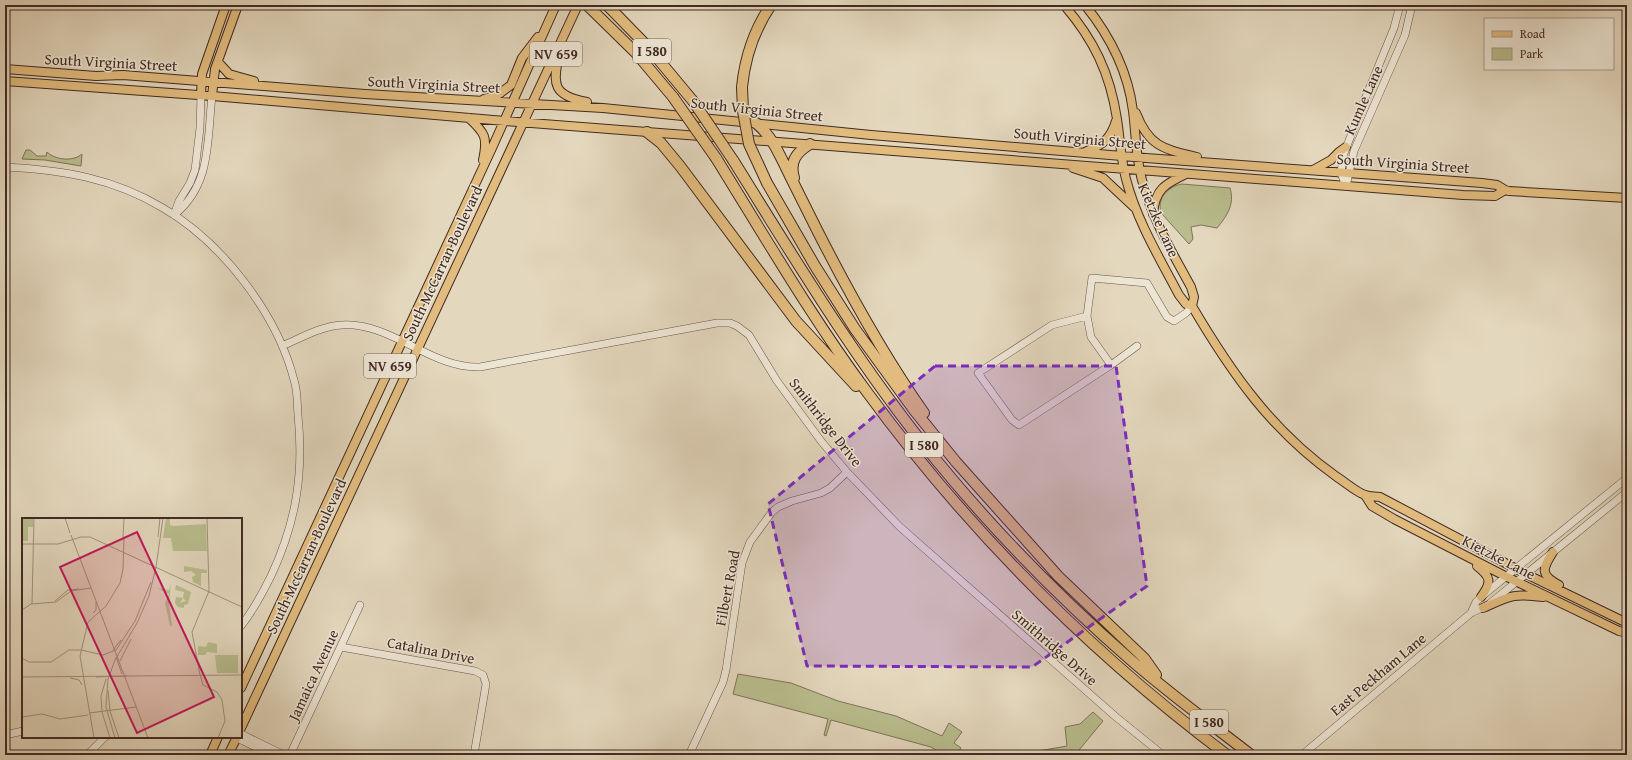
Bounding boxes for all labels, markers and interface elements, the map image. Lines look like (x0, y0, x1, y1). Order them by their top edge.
legend (1484, 18, 1614, 70)
text: Road (1520, 25, 1546, 42)
road number: I 580 (633, 39, 671, 63)
road number: NV 659 (530, 42, 582, 66)
text: Park (1520, 45, 1544, 62)
street label: South Virginia Street (44, 48, 179, 76)
street label: Kumle Lane (1338, 62, 1388, 138)
street label: South Virginia Street (367, 70, 502, 98)
street label: South Virginia Street (690, 92, 825, 126)
street label: South Virginia Street (1013, 122, 1148, 154)
street label: South Virginia Street (1336, 148, 1471, 178)
street label: Kietzke Lane (1133, 179, 1185, 261)
street label: South McCarran Boulevard (397, 182, 487, 344)
road number: NV 659 (364, 354, 416, 378)
street label: Smithridge Drive (785, 373, 867, 471)
road number: I 580 (905, 433, 943, 457)
street label: South McCarran Boulevard (261, 475, 351, 637)
inset map (22, 518, 242, 738)
street label: Kietzke Lane (1459, 530, 1539, 584)
street label: Filbert Road (709, 548, 745, 628)
street label: Smithridge Drive (1008, 604, 1102, 690)
street label: Jamaica Avenue (282, 626, 343, 726)
street label: East Peckham Lane (1326, 628, 1430, 720)
street label: Catalina Drive (386, 631, 476, 669)
road number: I 580 (1190, 710, 1228, 734)

